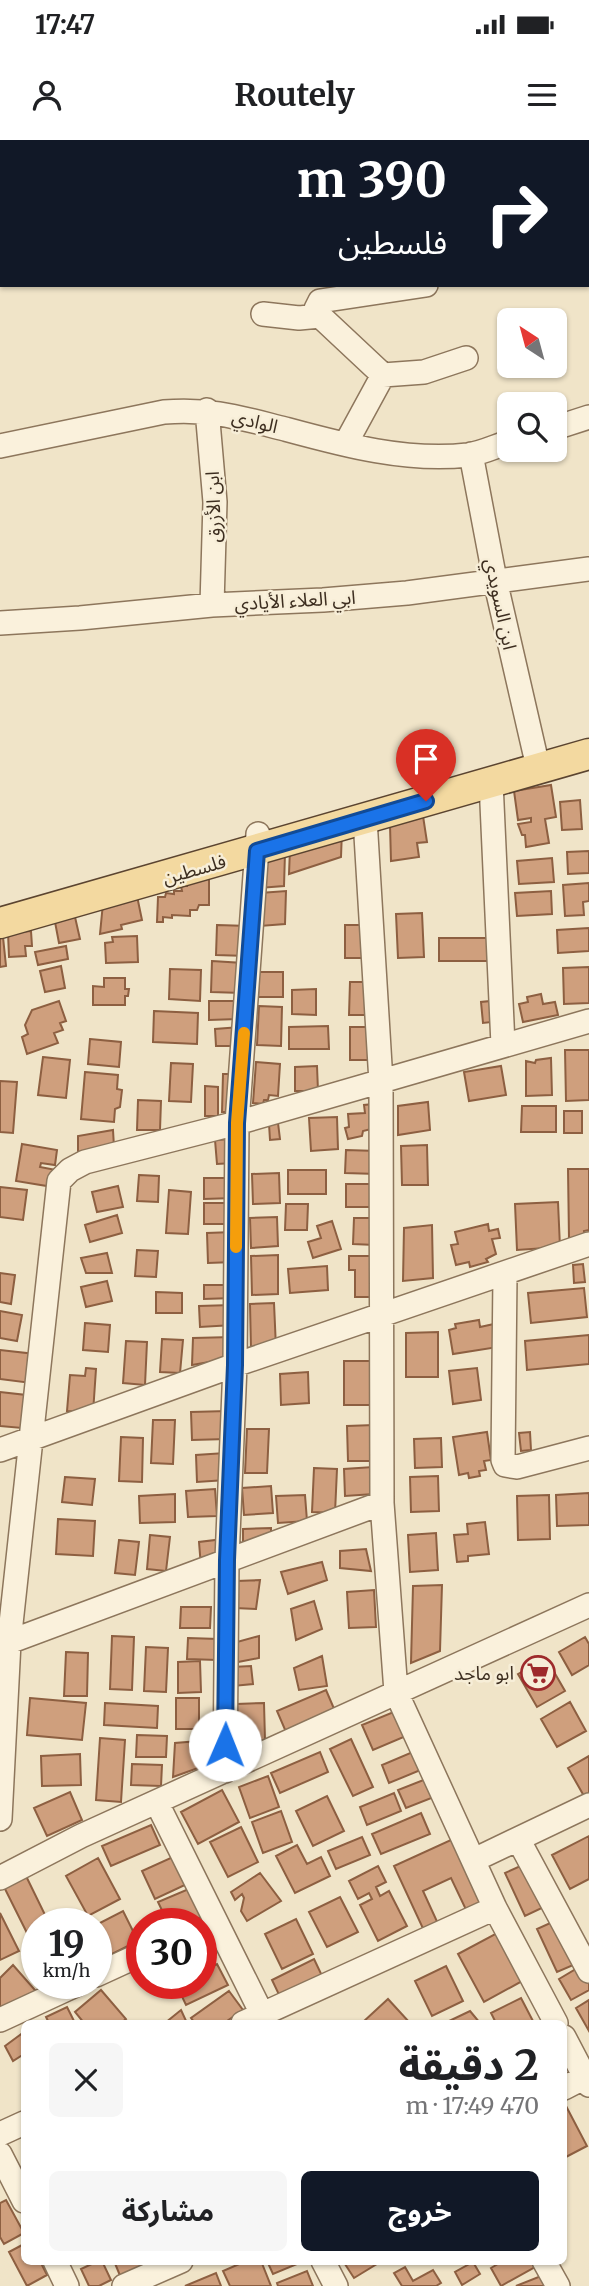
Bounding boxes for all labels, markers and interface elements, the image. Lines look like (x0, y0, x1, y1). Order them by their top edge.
text: 17:47 (35, 8, 95, 41)
text: Routely (234, 75, 355, 115)
icon: person (28, 76, 66, 114)
icon: menu (523, 76, 561, 114)
text: 390 m (297, 149, 447, 210)
icon: right (471, 168, 562, 259)
text: فلسطين (338, 223, 447, 263)
north arrow (497, 308, 567, 378)
map controls (497, 308, 567, 462)
button: search (497, 392, 567, 462)
street label: الوادي (229, 404, 280, 442)
street label: ابن الأزرق (200, 471, 226, 543)
street label: ابن السويدي (476, 556, 522, 653)
street label: ابي العلاء الأيادي (234, 585, 356, 619)
pin (396, 729, 456, 801)
icon: arrive (407, 740, 445, 778)
street label: فلسطين (160, 849, 228, 889)
supermarket icon: ابو ماجد (519, 1654, 557, 1692)
place label: ابو ماجد (454, 1661, 514, 1685)
position arrow (188, 1708, 262, 1782)
speed limit sign: 30 (126, 1908, 217, 1999)
text: 19 (48, 1922, 85, 1966)
text: km/h (43, 1959, 90, 1982)
text: 2 دقيقة (399, 2039, 539, 2091)
button: close (49, 2043, 123, 2117)
text: 470 m · 17:49 (406, 2091, 539, 2120)
button: مشاركة (49, 2171, 287, 2251)
button: خروج (301, 2171, 539, 2251)

